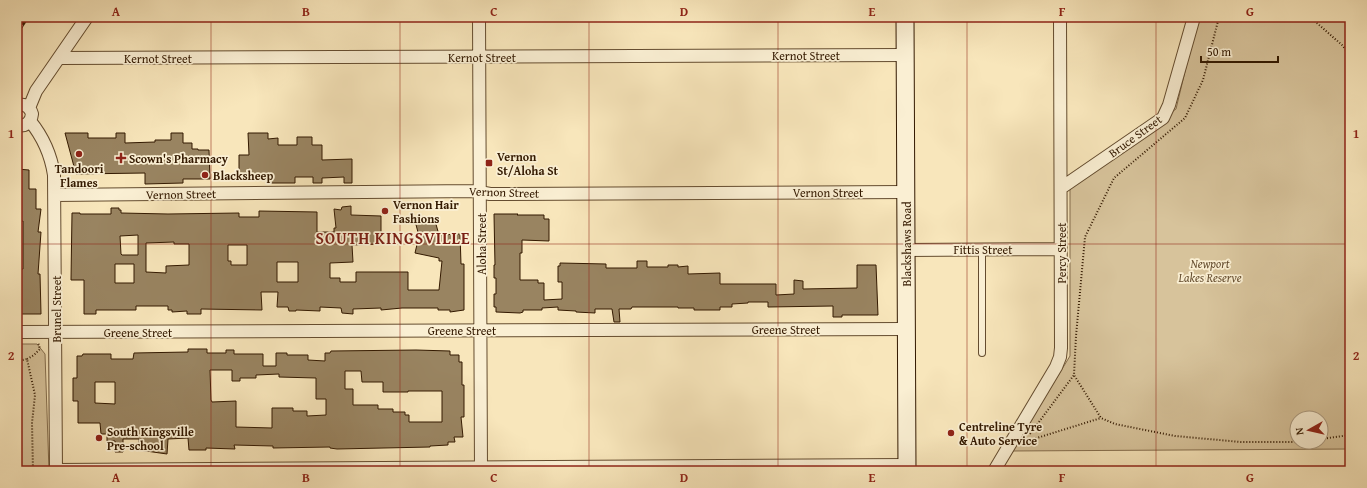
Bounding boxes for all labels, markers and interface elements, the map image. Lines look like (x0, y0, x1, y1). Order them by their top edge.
text: A (112, 2, 121, 21)
text: B (302, 2, 310, 21)
text: C (490, 2, 498, 21)
text: D (680, 2, 688, 21)
text: E (869, 2, 876, 21)
text: F (1059, 2, 1066, 21)
text: G (1246, 2, 1254, 21)
scale bar (1201, 38, 1278, 64)
text: 50 m (1207, 43, 1231, 60)
street label: Kernot Street (772, 47, 841, 64)
street label: Kernot Street (448, 49, 517, 66)
street label: Kernot Street (124, 50, 193, 67)
street label: Bruce Street (1105, 110, 1166, 161)
text: 1 (8, 124, 14, 143)
text: 1 (1353, 124, 1359, 143)
place label: Vernon St/Aloha St (497, 148, 559, 179)
marker: Tandoori Flames (74, 149, 84, 159)
place label: Scown's Pharmacy (129, 150, 229, 167)
marker: Scown's Pharmacy (116, 153, 126, 163)
marker: Vernon St/Aloha St (484, 158, 494, 168)
place label: Tandoori Flames (55, 160, 104, 191)
place label: Blacksheep (213, 167, 274, 184)
marker: Blacksheep (200, 170, 210, 180)
street label: Vernon Street (469, 182, 540, 202)
street label: Vernon Street (793, 184, 864, 201)
street label: Vernon Street (146, 185, 217, 203)
place label: Vernon Hair Fashions (393, 196, 459, 227)
street label: Blackshaws Road (898, 201, 915, 287)
marker: Vernon Hair Fashions (380, 206, 390, 216)
street label: Aloha Street (473, 212, 490, 275)
street label: Percy Street (1053, 222, 1070, 284)
district label: SOUTH KINGSVILLE (316, 226, 470, 250)
street label: Fittis Street (954, 241, 1013, 258)
park label: Newport Lakes Reserve (1177, 255, 1242, 286)
street label: Brunel Street (48, 275, 65, 342)
street label: Greene Street (752, 321, 821, 338)
street label: Greene Street (428, 322, 497, 339)
street label: Greene Street (104, 324, 173, 341)
text: 2 (8, 346, 15, 365)
text: 2 (1353, 346, 1360, 365)
north arrow (1289, 410, 1329, 450)
place label: Centreline Tyre & Auto Service (959, 418, 1042, 449)
place label: South Kingsville Pre-school (107, 423, 194, 454)
text: N (1291, 426, 1308, 436)
marker: Centreline Tyre & Auto Service (946, 428, 956, 438)
marker: South Kingsville Pre-school (94, 433, 104, 443)
text: A (112, 468, 121, 487)
text: B (302, 468, 310, 487)
text: C (490, 468, 498, 487)
text: D (680, 468, 688, 487)
text: E (869, 468, 876, 487)
text: F (1059, 468, 1066, 487)
text: G (1246, 468, 1254, 487)

